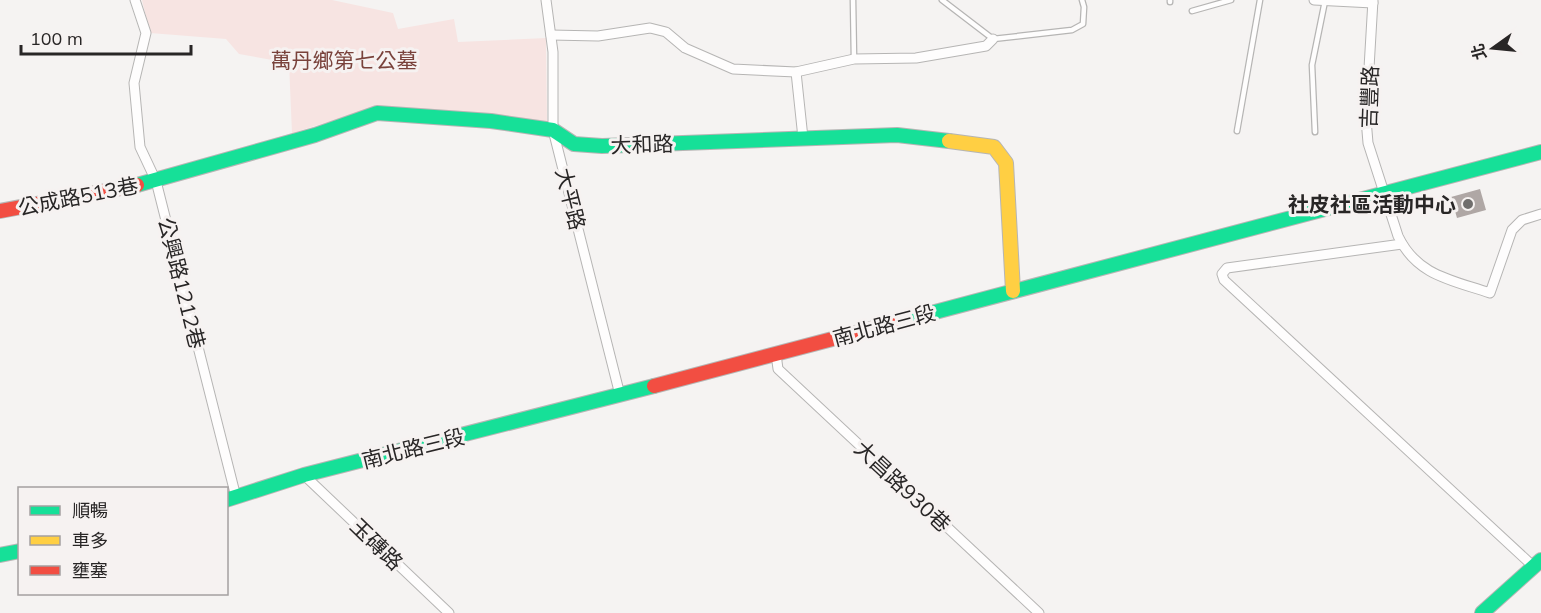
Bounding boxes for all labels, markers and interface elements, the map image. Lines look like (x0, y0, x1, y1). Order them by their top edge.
scale bar (21, 18, 190, 56)
north arrow (1463, 18, 1523, 78)
text: 100 m (30, 27, 83, 50)
text: 北 (1467, 42, 1490, 62)
park label: 萬丹鄉第七公墓 (271, 47, 418, 73)
street label: 吉豐路 (1355, 65, 1383, 129)
street label: 大和路 (610, 130, 674, 158)
street label: 大平路 (551, 165, 591, 233)
street label: 公成路513巷 (16, 172, 140, 220)
place label: 社皮社區活動中心 (1288, 191, 1456, 217)
marker: 社皮社區活動中心 (1461, 197, 1475, 211)
street label: 公興路1212巷 (153, 215, 211, 351)
street label: 南北路三段 (830, 299, 938, 351)
street label: 南北路三段 (359, 423, 467, 473)
street label: 大昌路930巷 (850, 435, 956, 537)
legend (18, 487, 228, 595)
text: 順暢 (72, 499, 108, 522)
street label: 玉磚路 (345, 513, 409, 575)
text: 車多 (72, 529, 108, 552)
text: 壅塞 (72, 559, 108, 582)

